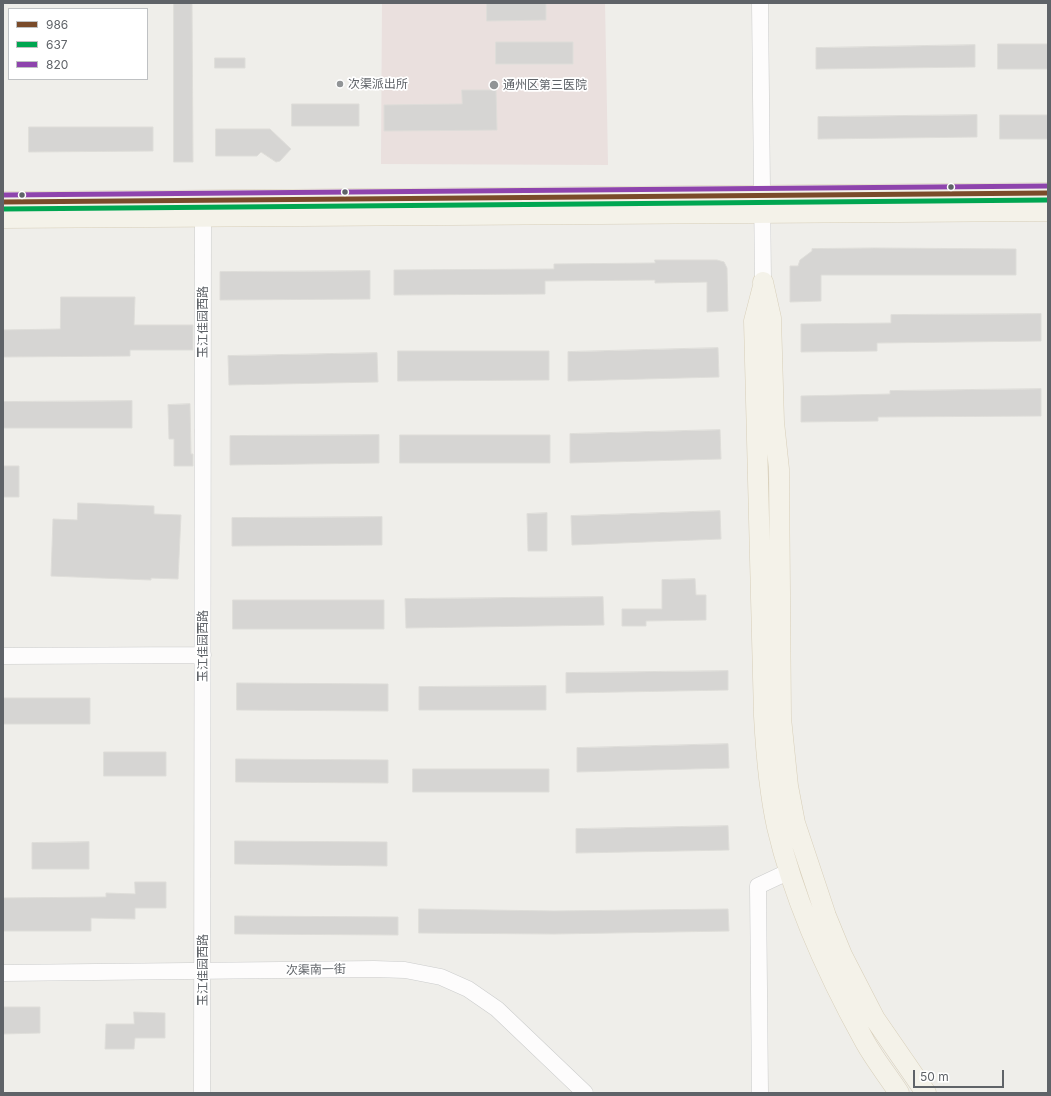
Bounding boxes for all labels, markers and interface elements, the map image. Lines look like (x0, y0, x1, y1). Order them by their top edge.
legend (8, 8, 148, 80)
text: 986 (46, 17, 68, 32)
text: 637 (46, 37, 68, 52)
text: 820 (46, 57, 68, 72)
place label: 次渠派出所 (348, 77, 408, 91)
place label: 通州区第三医院 (503, 78, 587, 92)
marker: 次渠派出所 (335, 79, 345, 89)
marker: 通州区第三医院 (488, 79, 500, 91)
unlabelled marker (946, 182, 956, 192)
unlabelled marker (340, 187, 350, 197)
unlabelled marker (17, 190, 27, 200)
street label: 玉江佳园西路 (196, 286, 210, 358)
street label: 玉江佳园西路 (196, 610, 210, 682)
street label: 玉江佳园西路 (196, 934, 210, 1006)
street label: 次渠南一街 (286, 962, 346, 978)
scale bar (915, 1062, 1006, 1088)
text: 50 m (920, 1069, 949, 1084)

